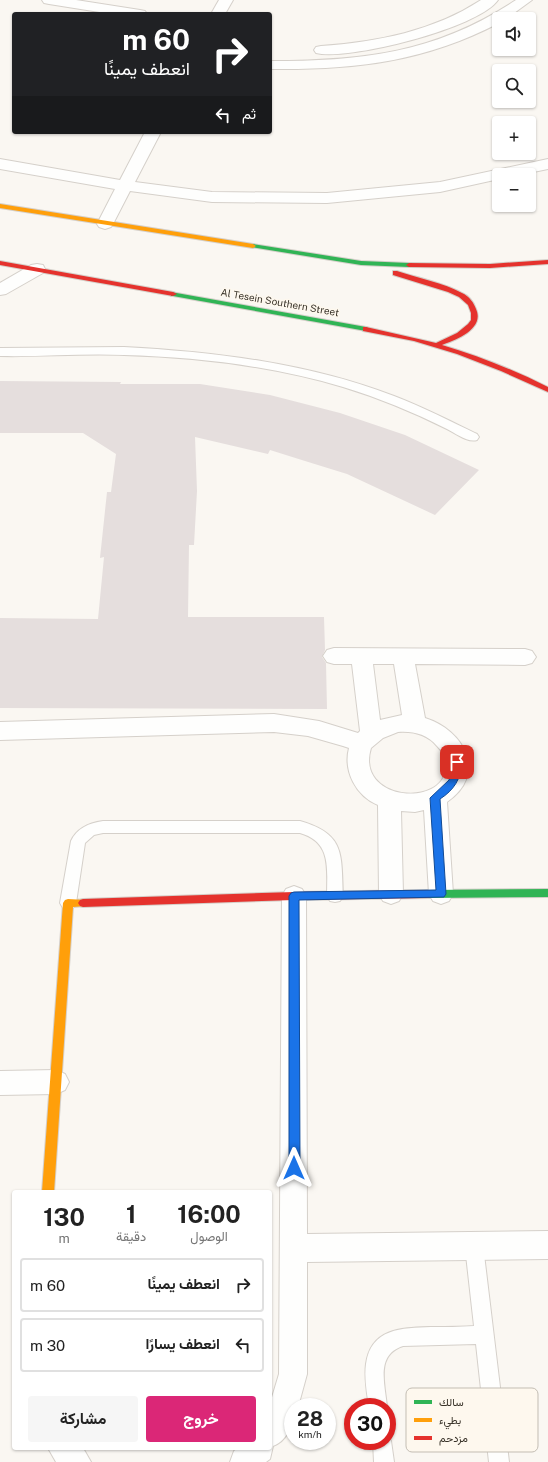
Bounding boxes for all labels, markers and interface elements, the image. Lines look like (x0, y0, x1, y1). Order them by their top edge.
map controls (492, 12, 536, 212)
button: sound (492, 12, 536, 56)
text: 60 m (122, 23, 190, 56)
icon: right (204, 28, 256, 80)
text: انعطف يمينًا (104, 58, 190, 79)
button: search (492, 64, 536, 108)
icon: left (212, 104, 234, 126)
text: ثم (242, 105, 256, 122)
button: + (492, 116, 536, 160)
button: − (492, 168, 536, 212)
street label: Al Tesein Southern Street (220, 286, 340, 318)
pin (440, 745, 474, 779)
icon: arrive (446, 751, 468, 773)
position arrow (273, 1147, 315, 1189)
text: 1 (126, 1200, 136, 1228)
text: 16:00 (177, 1200, 241, 1228)
text: 130 (43, 1203, 85, 1231)
text: دقيقة (116, 1229, 146, 1244)
text: الوصول (190, 1229, 228, 1244)
text: m (58, 1231, 70, 1246)
icon: right (232, 1274, 254, 1296)
text: انعطف يمينًا (147, 1275, 220, 1292)
text: 60 m (30, 1277, 65, 1294)
icon: left (232, 1334, 254, 1356)
text: انعطف يسارًا (146, 1335, 220, 1352)
text: 30 m (30, 1337, 65, 1354)
legend (406, 1388, 538, 1452)
button: مشاركة (28, 1396, 138, 1442)
button: خروج (146, 1396, 256, 1442)
text: سالك (439, 1396, 464, 1408)
speed limit sign: 30 (344, 1398, 396, 1450)
text: 28 (297, 1407, 323, 1431)
text: بطيء (439, 1414, 461, 1430)
text: km/h (298, 1428, 322, 1440)
text: مزدحم (439, 1432, 468, 1446)

